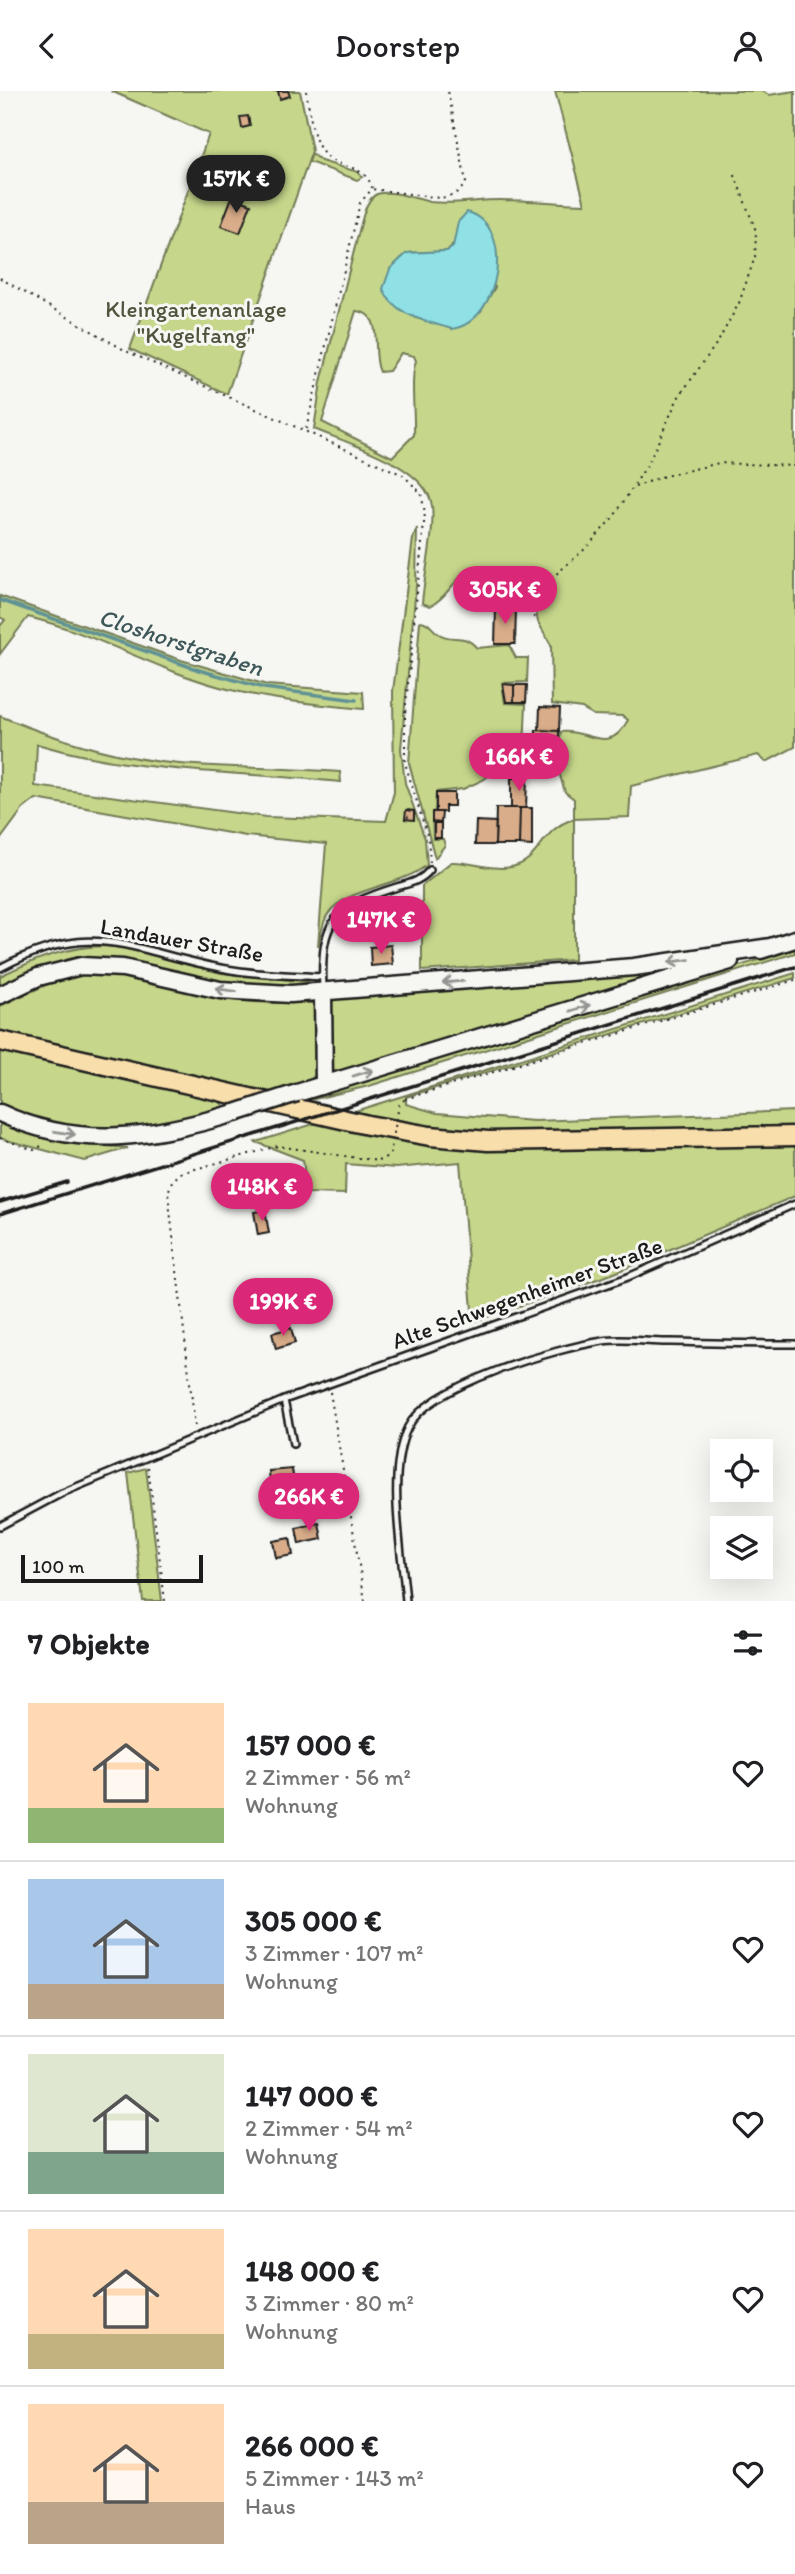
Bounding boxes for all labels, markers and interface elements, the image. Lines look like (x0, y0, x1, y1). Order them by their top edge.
icon: back (28, 27, 66, 65)
text: Doorstep (335, 27, 460, 65)
icon: person (729, 27, 767, 65)
pin: 157K € (179, 155, 293, 215)
text: 157K € (202, 164, 270, 192)
park label: Kleingartenanlage "Kugelfang" (105, 295, 287, 349)
pin: 305K € (448, 567, 562, 626)
text: 305K € (469, 575, 541, 603)
water label: Closhorstgraben (95, 602, 267, 682)
pin: 166K € (462, 733, 576, 793)
text: 166K € (485, 742, 553, 770)
pin: 147K € (324, 897, 438, 956)
text: 147K € (347, 905, 415, 933)
street label: Landauer Straße (98, 912, 266, 968)
one-way arrow (668, 955, 691, 968)
one-way arrow (442, 976, 464, 989)
one-way arrow (215, 984, 238, 997)
one-way arrow (569, 1000, 591, 1013)
one-way arrow (351, 1066, 373, 1079)
one-way arrow (53, 1127, 76, 1140)
pin: 148K € (205, 1163, 319, 1223)
text: 148K € (227, 1172, 297, 1200)
street label: Alte Schwegenheimer Straße (388, 1231, 666, 1355)
pin: 199K € (226, 1279, 340, 1338)
text: 199K € (249, 1287, 317, 1315)
map controls (710, 1439, 773, 1579)
button: locate (710, 1439, 773, 1502)
pin: 266K € (252, 1473, 366, 1533)
text: 266K € (274, 1482, 344, 1510)
button: layers (710, 1516, 773, 1579)
scale bar (21, 1552, 203, 1584)
text: 100 m (32, 1555, 84, 1578)
icon: filters (729, 1624, 767, 1662)
text: 7 Objekte (28, 1625, 150, 1662)
text: 157 000 € (245, 1726, 376, 1763)
icon: home (84, 1731, 168, 1815)
icon: heart (729, 1754, 767, 1792)
text: 2 Zimmer · 56 m² (245, 1763, 411, 1791)
text: Wohnung (245, 1791, 338, 1819)
text: 305 000 € (245, 1902, 382, 1939)
icon: home (84, 1907, 168, 1991)
icon: heart (729, 1930, 767, 1968)
text: 3 Zimmer · 107 m² (245, 1939, 423, 1967)
text: Wohnung (245, 1967, 338, 1995)
text: 147 000 € (245, 2077, 378, 2114)
icon: home (84, 2082, 168, 2166)
icon: heart (729, 2105, 767, 2143)
text: 2 Zimmer · 54 m² (245, 2114, 413, 2142)
text: Wohnung (245, 2142, 338, 2170)
text: 148 000 € (245, 2252, 379, 2289)
icon: home (84, 2257, 168, 2341)
icon: heart (729, 2280, 767, 2318)
text: 3 Zimmer · 80 m² (245, 2289, 414, 2317)
text: Wohnung (245, 2317, 338, 2345)
text: 266 000 € (245, 2427, 379, 2464)
icon: home (84, 2432, 168, 2516)
icon: heart (729, 2455, 767, 2493)
text: 5 Zimmer · 143 m² (245, 2464, 424, 2492)
text: Haus (245, 2492, 296, 2520)

